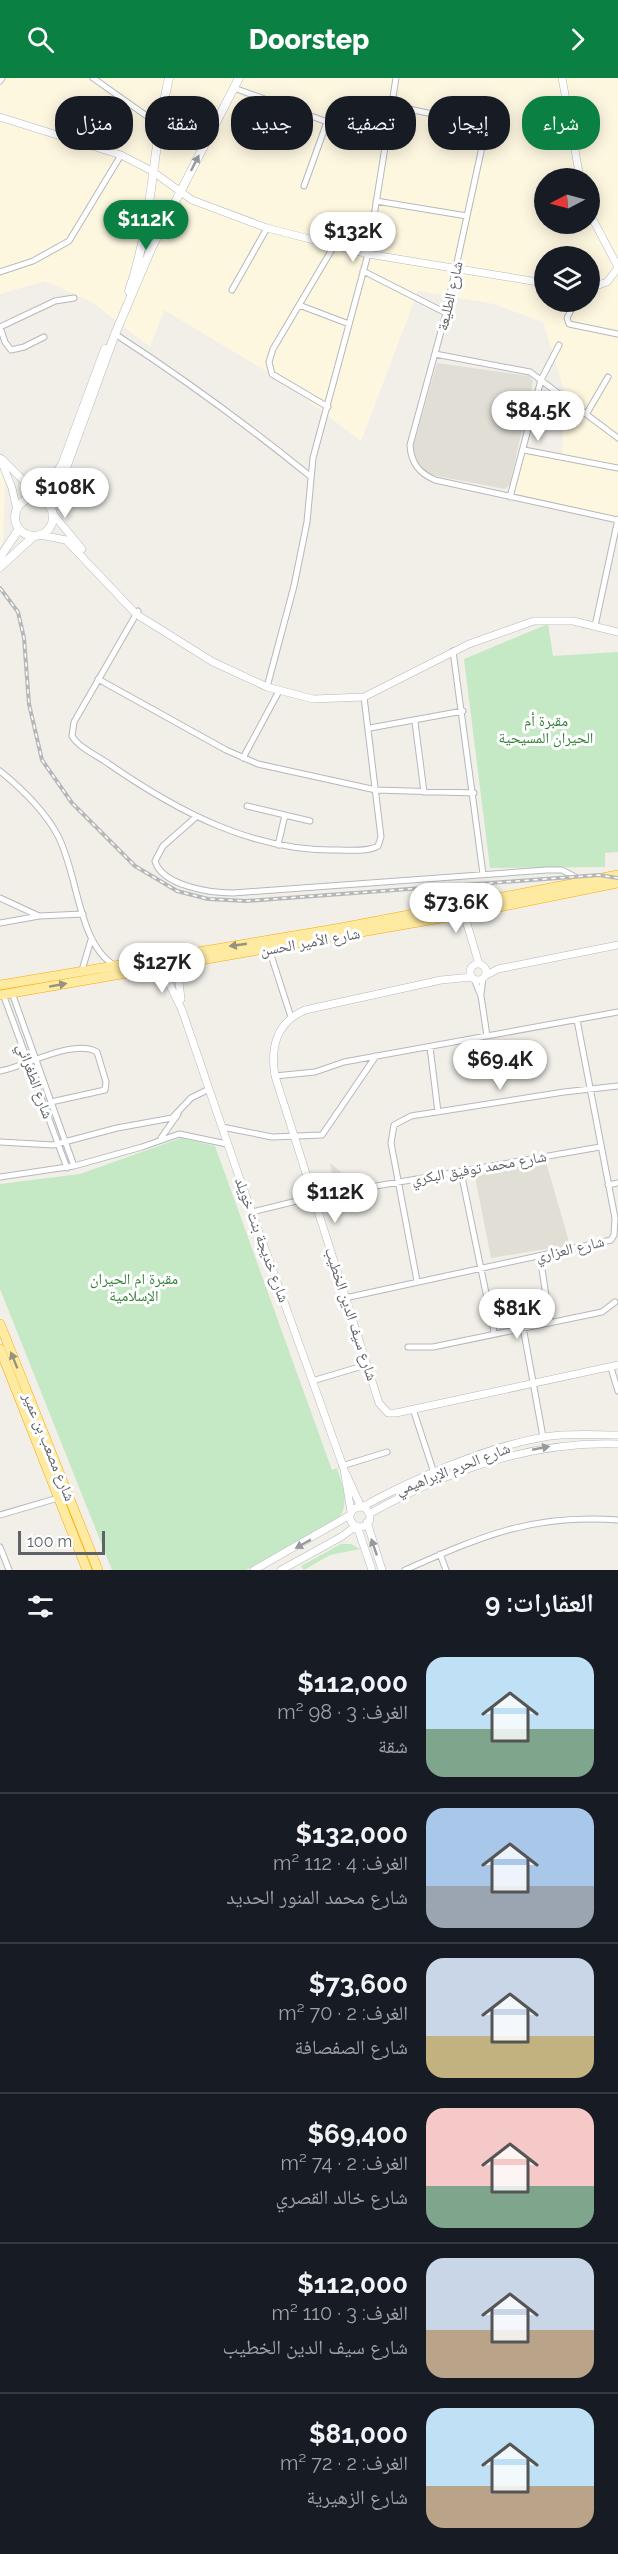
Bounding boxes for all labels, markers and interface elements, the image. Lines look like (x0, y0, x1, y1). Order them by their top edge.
icon: search (24, 23, 57, 56)
icon: forward (561, 23, 594, 56)
text: Doorstep (249, 24, 369, 55)
chip: منزل (55, 96, 133, 150)
chip: شقة (145, 96, 219, 150)
chip: جديد (231, 96, 313, 150)
chip: تصفية (325, 96, 416, 150)
chip: إيجار (428, 96, 510, 150)
chip: شراء (522, 96, 600, 150)
one-way arrow (190, 155, 199, 172)
north arrow (534, 168, 600, 234)
map controls (534, 168, 600, 312)
pin: $112K (104, 200, 188, 251)
text: $112K (117, 207, 175, 231)
pin: $132K (311, 212, 395, 263)
text: $132K (324, 219, 382, 243)
button: layers (534, 246, 600, 312)
street label: شارع الطليعة (433, 259, 468, 333)
pin: $84.5K (489, 391, 587, 442)
text: $84.5K (505, 398, 571, 422)
pin: $108K (23, 468, 107, 519)
text: $108K (35, 475, 95, 499)
park label: مقبرة أم الحيران المسيحية (499, 712, 593, 748)
pin: $73.6K (407, 883, 505, 934)
text: $73.6K (423, 890, 489, 914)
street label: شارع الأمير الحسن (259, 924, 362, 961)
one-way arrow (228, 940, 247, 949)
pin: $127K (120, 943, 204, 994)
text: $127K (133, 950, 191, 974)
one-way arrow (48, 980, 67, 989)
pin: $69.4K (451, 1040, 549, 1091)
street label: شارع الطغرائي (10, 1041, 57, 1122)
text: $69.4K (467, 1047, 533, 1071)
street label: شارع محمد توفيق البكري (410, 1147, 549, 1192)
pin: $112K (293, 1173, 377, 1224)
street label: شارع خديجة بنت خويلد (230, 1175, 293, 1305)
text: $112K (306, 1180, 364, 1204)
street label: شارع العزاري (534, 1232, 607, 1268)
street label: شارع سيف الدين الخطيب (320, 1245, 381, 1383)
park label: مقبرة ام الحيران الإسلامية (90, 1270, 178, 1305)
pin: $81K (481, 1289, 553, 1340)
text: $81K (493, 1296, 541, 1320)
one-way arrow (9, 1350, 19, 1368)
street label: شارع مصعب بن عمير (18, 1389, 79, 1504)
street label: شارع الحرم الإبراهيمي (393, 1439, 514, 1502)
one-way arrow (531, 1443, 550, 1452)
scale bar (18, 1528, 105, 1556)
text: 100 m (27, 1532, 72, 1551)
one-way arrow (368, 1537, 378, 1555)
one-way arrow (294, 1539, 311, 1549)
text: العقارات: 9 (485, 1588, 594, 1618)
icon: filters (24, 1590, 57, 1623)
text: $112,000 (297, 1668, 408, 1698)
icon: home (474, 1681, 546, 1753)
text: الغرف: 3 · 98 m² (277, 1700, 408, 1724)
text: شقة (378, 1734, 408, 1758)
text: $132,000 (296, 1819, 408, 1849)
icon: home (474, 1832, 546, 1904)
text: الغرف: 4 · 112 m² (273, 1851, 408, 1875)
text: شارع محمد المنور الحديد (226, 1885, 408, 1909)
text: $73,600 (309, 1969, 408, 1999)
icon: home (474, 1982, 546, 2054)
text: الغرف: 2 · 70 m² (278, 2001, 408, 2025)
text: شارع الصفصافة (295, 2035, 408, 2059)
text: $69,400 (308, 2119, 408, 2149)
icon: home (474, 2132, 546, 2204)
text: الغرف: 2 · 74 m² (281, 2151, 408, 2175)
text: شارع خالد القصري (276, 2185, 408, 2209)
text: $112,000 (297, 2269, 408, 2299)
icon: home (474, 2282, 546, 2354)
text: الغرف: 3 · 110 m² (272, 2301, 408, 2325)
text: شارع سيف الدين الخطيب (223, 2335, 408, 2359)
text: $81,000 (309, 2419, 408, 2449)
icon: home (474, 2432, 546, 2504)
text: الغرف: 2 · 72 m² (280, 2451, 408, 2475)
text: شارع الزهيرية (306, 2485, 408, 2509)

